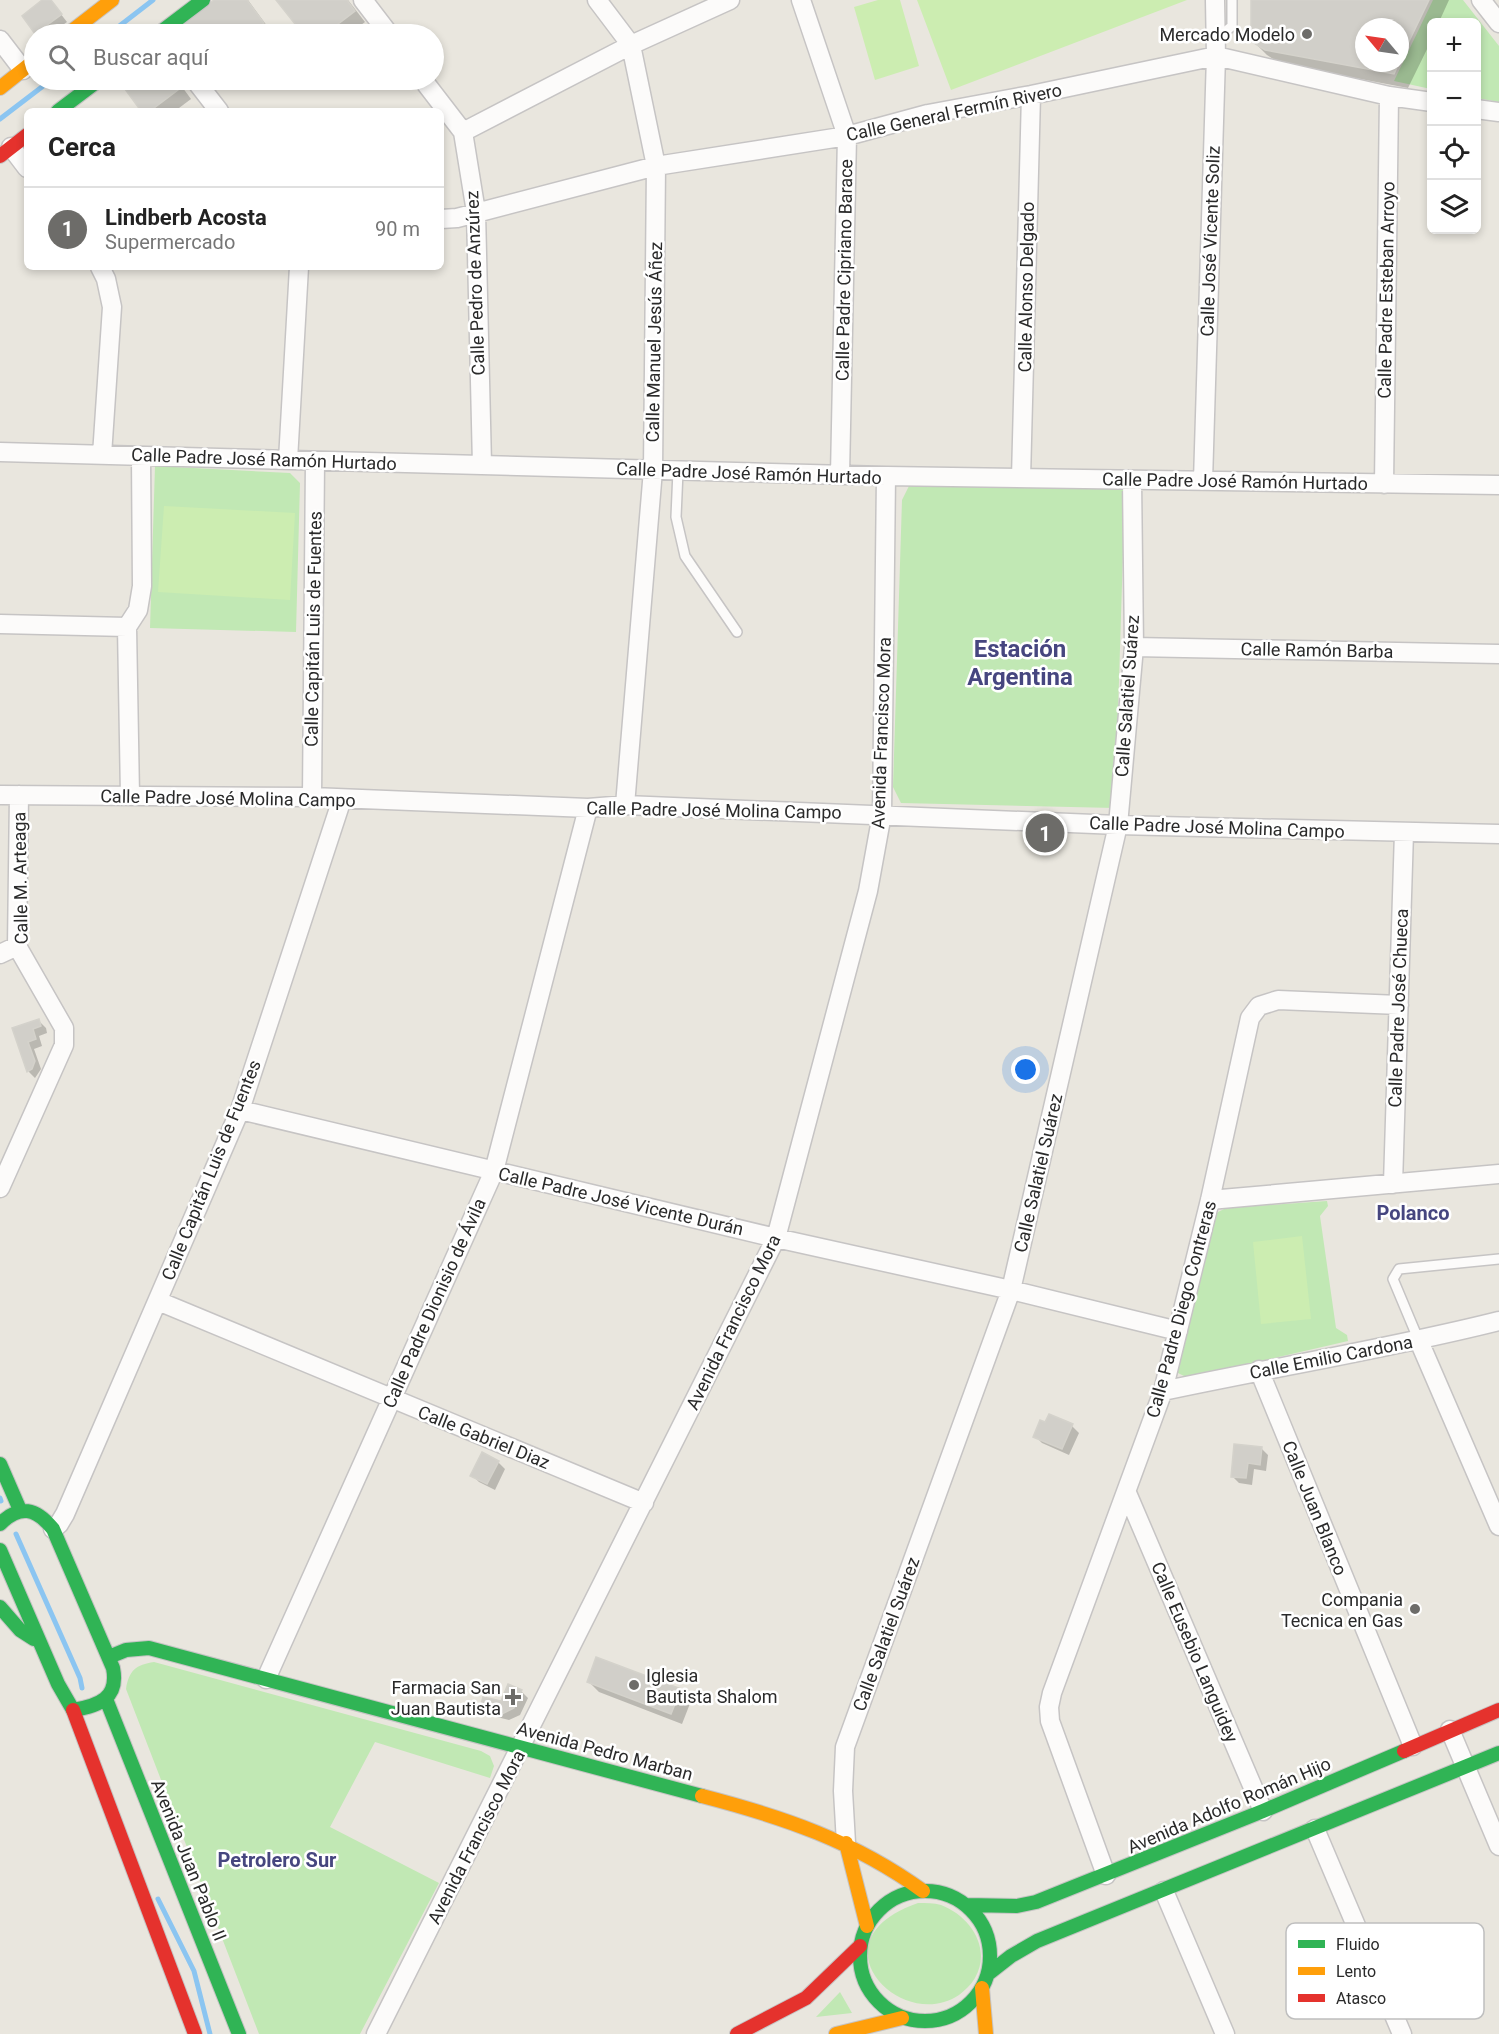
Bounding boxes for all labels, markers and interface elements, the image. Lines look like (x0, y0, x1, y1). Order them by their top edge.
north arrow (1355, 18, 1409, 72)
map controls (1427, 18, 1481, 234)
button: + (1427, 18, 1481, 72)
search box (24, 24, 444, 90)
place label: Mercado Modelo (1159, 24, 1295, 45)
marker: Mercado Modelo (1300, 27, 1314, 41)
icon: search (45, 41, 78, 74)
text: Buscar aquí (93, 45, 209, 70)
button: − (1427, 72, 1481, 126)
street label: Calle General Fermín Rivero (844, 79, 1064, 145)
button: locate (1427, 126, 1481, 180)
text: Cerca (48, 132, 116, 162)
street label: Calle José Vicente Soliz (1196, 145, 1224, 337)
street label: Calle Padre Cipriano Barace (832, 159, 856, 381)
button: layers (1427, 180, 1481, 234)
street label: Calle Padre Esteban Arroyo (1374, 181, 1398, 399)
street label: Calle Pedro de Anzúrez (461, 190, 489, 376)
street label: Calle Alonso Delgado (1014, 201, 1038, 373)
text: Lindberb Acosta (105, 205, 267, 230)
text: 1 (62, 217, 73, 241)
text: 90 m (375, 217, 420, 241)
text: Supermercado (105, 230, 235, 254)
street label: Calle Manuel Jesús Áñez (642, 241, 666, 442)
street label: Calle Padre José Ramón Hurtado (131, 444, 397, 474)
street label: Calle Padre José Ramón Hurtado (616, 458, 882, 488)
street label: Calle Padre José Ramón Hurtado (1102, 468, 1368, 494)
street label: Calle Capitán Luis de Fuentes (300, 511, 326, 747)
street label: Calle Salatiel Suárez (1111, 614, 1143, 778)
district label: Estación Argentina (967, 635, 1073, 691)
street label: Avenida Francisco Mora (867, 637, 895, 829)
street label: Calle Ramón Barba (1241, 638, 1393, 662)
street label: Calle Padre José Molina Campo (100, 785, 356, 811)
street label: Calle Padre José Molina Campo (586, 797, 842, 823)
pin: 1 (1026, 810, 1064, 856)
street label: Calle M. Arteaga (8, 812, 32, 944)
street label: Calle Padre José Molina Campo (1089, 812, 1345, 842)
street label: Calle Padre José Chueca (1384, 908, 1412, 1108)
your location (1011, 1055, 1040, 1084)
street label: Calle Capitán Luis de Fuentes (157, 1057, 265, 1283)
street label: Calle Salatiel Suárez (1010, 1091, 1067, 1254)
street label: Calle Padre José Vicente Durán (496, 1163, 746, 1239)
street label: Calle Padre Dionisio de Ávila (378, 1195, 490, 1411)
street label: Calle Padre Diego Contreras (1142, 1198, 1220, 1420)
district label: Polanco (1377, 1201, 1449, 1225)
street label: Avenida Francisco Mora (681, 1231, 785, 1413)
street label: Calle Emilio Cardona (1248, 1331, 1414, 1383)
street label: Calle Gabriel Diaz (415, 1401, 553, 1473)
street label: Calle Juan Blanco (1278, 1438, 1352, 1578)
street label: Calle Salatiel Suárez (848, 1554, 924, 1714)
street label: Calle Eusebio Languidey (1147, 1558, 1243, 1746)
place label: Compania Tecnica en Gas (1281, 1589, 1403, 1631)
marker: Compania Tecnica en Gas (1408, 1602, 1422, 1616)
place label: Iglesia Bautista Shalom (646, 1665, 777, 1707)
place label: Farmacia San Juan Bautista (391, 1677, 501, 1719)
marker: Iglesia Bautista Shalom (627, 1678, 641, 1692)
marker: Farmacia San Juan Bautista (506, 1690, 520, 1704)
street label: Avenida Pedro Marban (515, 1717, 695, 1785)
street label: Avenida Francisco Mora (423, 1747, 529, 1927)
street label: Avenida Adolfo Román Hijo (1124, 1753, 1334, 1857)
street label: Avenida Juan Pablo II (147, 1776, 231, 1944)
district label: Petrolero Sur (218, 1848, 337, 1872)
legend (1286, 1923, 1484, 2019)
text: Fluido (1336, 1935, 1380, 1954)
text: Lento (1336, 1962, 1376, 1981)
text: Atasco (1336, 1989, 1386, 2008)

